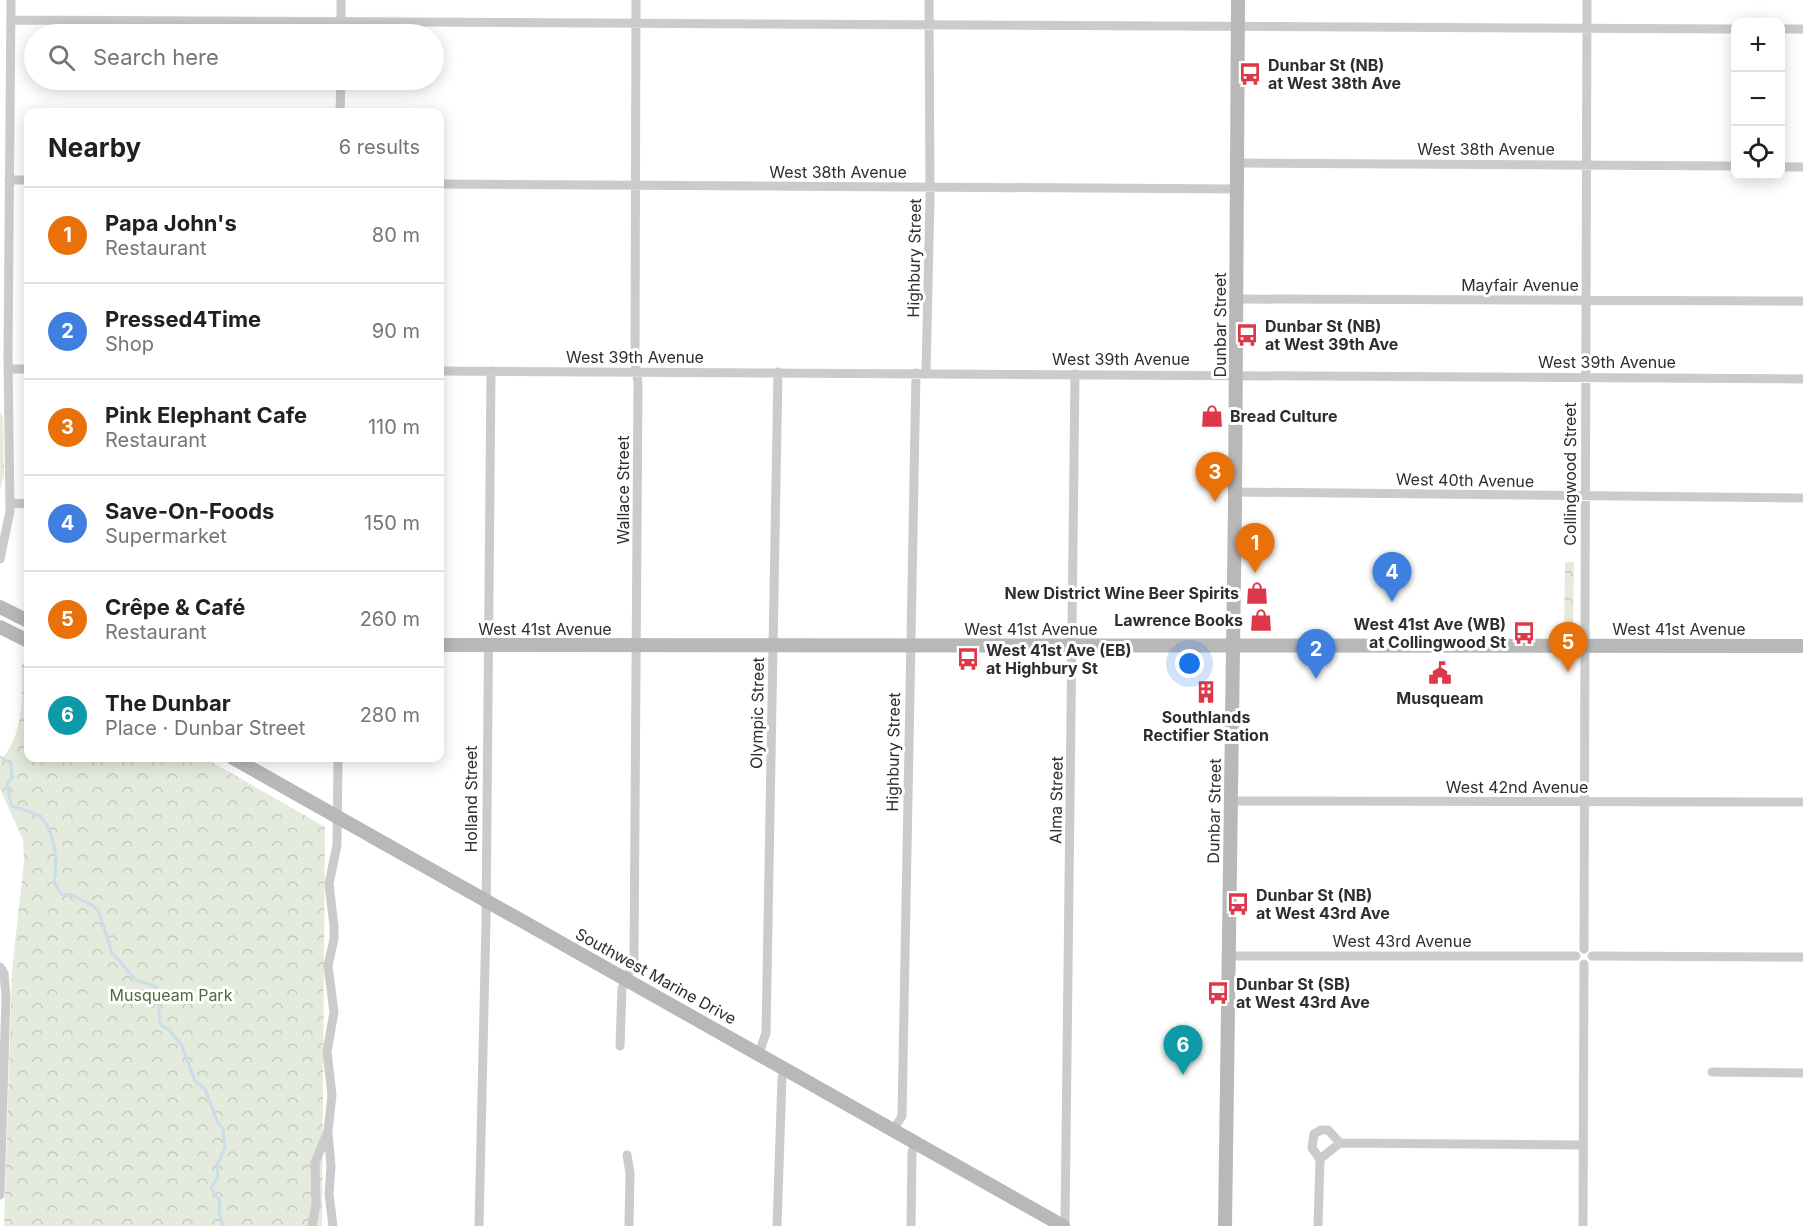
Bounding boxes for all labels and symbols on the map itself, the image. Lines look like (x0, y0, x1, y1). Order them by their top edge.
place label: Dunbar St (NB) at West 38th Ave (1268, 55, 1401, 93)
bus stop icon: Dunbar St (NB) at West 38th Ave (1237, 61, 1263, 87)
street label: West 38th Avenue (1417, 139, 1555, 159)
street label: West 38th Avenue (769, 162, 907, 182)
street label: Highbury Street (903, 198, 925, 318)
street label: Dunbar Street (1210, 272, 1230, 378)
street label: Mayfair Avenue (1461, 275, 1579, 295)
place label: Dunbar St (NB) at West 39th Ave (1265, 316, 1398, 354)
bus stop icon: Dunbar St (NB) at West 39th Ave (1234, 322, 1260, 348)
street label: West 39th Avenue (566, 347, 704, 367)
street label: West 39th Avenue (1052, 349, 1190, 369)
street label: West 39th Avenue (1538, 352, 1676, 372)
street label: Collingwood Street (1560, 402, 1580, 546)
shop icon: Bread Culture (1199, 403, 1225, 429)
place label: Bread Culture (1230, 406, 1337, 426)
street label: Wallace Street (613, 436, 633, 544)
pin: 3 (1196, 452, 1234, 502)
street label: West 40th Avenue (1396, 469, 1534, 491)
pin: 1 (1236, 524, 1274, 573)
pin: 4 (1372, 552, 1412, 602)
shop icon: New District Wine Beer Spirits (1244, 580, 1270, 606)
place label: New District Wine Beer Spirits (1005, 583, 1239, 603)
shop icon: Lawrence Books (1248, 607, 1274, 633)
place label: Lawrence Books (1114, 610, 1243, 630)
place label: West 41st Ave (WB) at Collingwood St (1354, 614, 1506, 652)
street label: West 41st Avenue (478, 619, 612, 639)
street label: West 41st Avenue (964, 619, 1098, 639)
street label: West 41st Avenue (1612, 619, 1746, 639)
bus stop icon: West 41st Ave (WB) at Collingwood St (1511, 620, 1537, 646)
pin: 5 (1548, 622, 1588, 672)
pin: 2 (1296, 630, 1336, 679)
place label: West 41st Ave (EB) at Highbury St (986, 640, 1132, 678)
bus stop icon: West 41st Ave (EB) at Highbury St (955, 646, 981, 672)
your location (1175, 649, 1204, 678)
street label: Olympic Street (746, 657, 768, 769)
public building icon: Musqueam (1427, 660, 1453, 686)
building icon: Southlands Rectifier Station (1193, 679, 1219, 705)
place label: Musqueam (1396, 688, 1484, 708)
street label: Highbury Street (882, 692, 904, 812)
place label: Southlands Rectifier Station (1143, 707, 1269, 745)
street label: Holland Street (461, 745, 481, 853)
street label: Alma Street (1045, 756, 1067, 844)
street label: Dunbar Street (1203, 758, 1225, 864)
street label: West 42nd Avenue (1446, 777, 1588, 797)
place label: Dunbar St (NB) at West 43rd Ave (1256, 885, 1390, 923)
bus stop icon: Dunbar St (NB) at West 43rd Ave (1225, 891, 1251, 917)
street label: Southwest Marine Drive (572, 923, 740, 1029)
street label: West 43rd Avenue (1333, 931, 1471, 951)
place label: Dunbar St (SB) at West 43rd Ave (1236, 974, 1370, 1012)
bus stop icon: Dunbar St (SB) at West 43rd Ave (1205, 980, 1231, 1006)
park label: Musqueam Park (110, 985, 233, 1005)
pin: 6 (1164, 1026, 1202, 1075)

